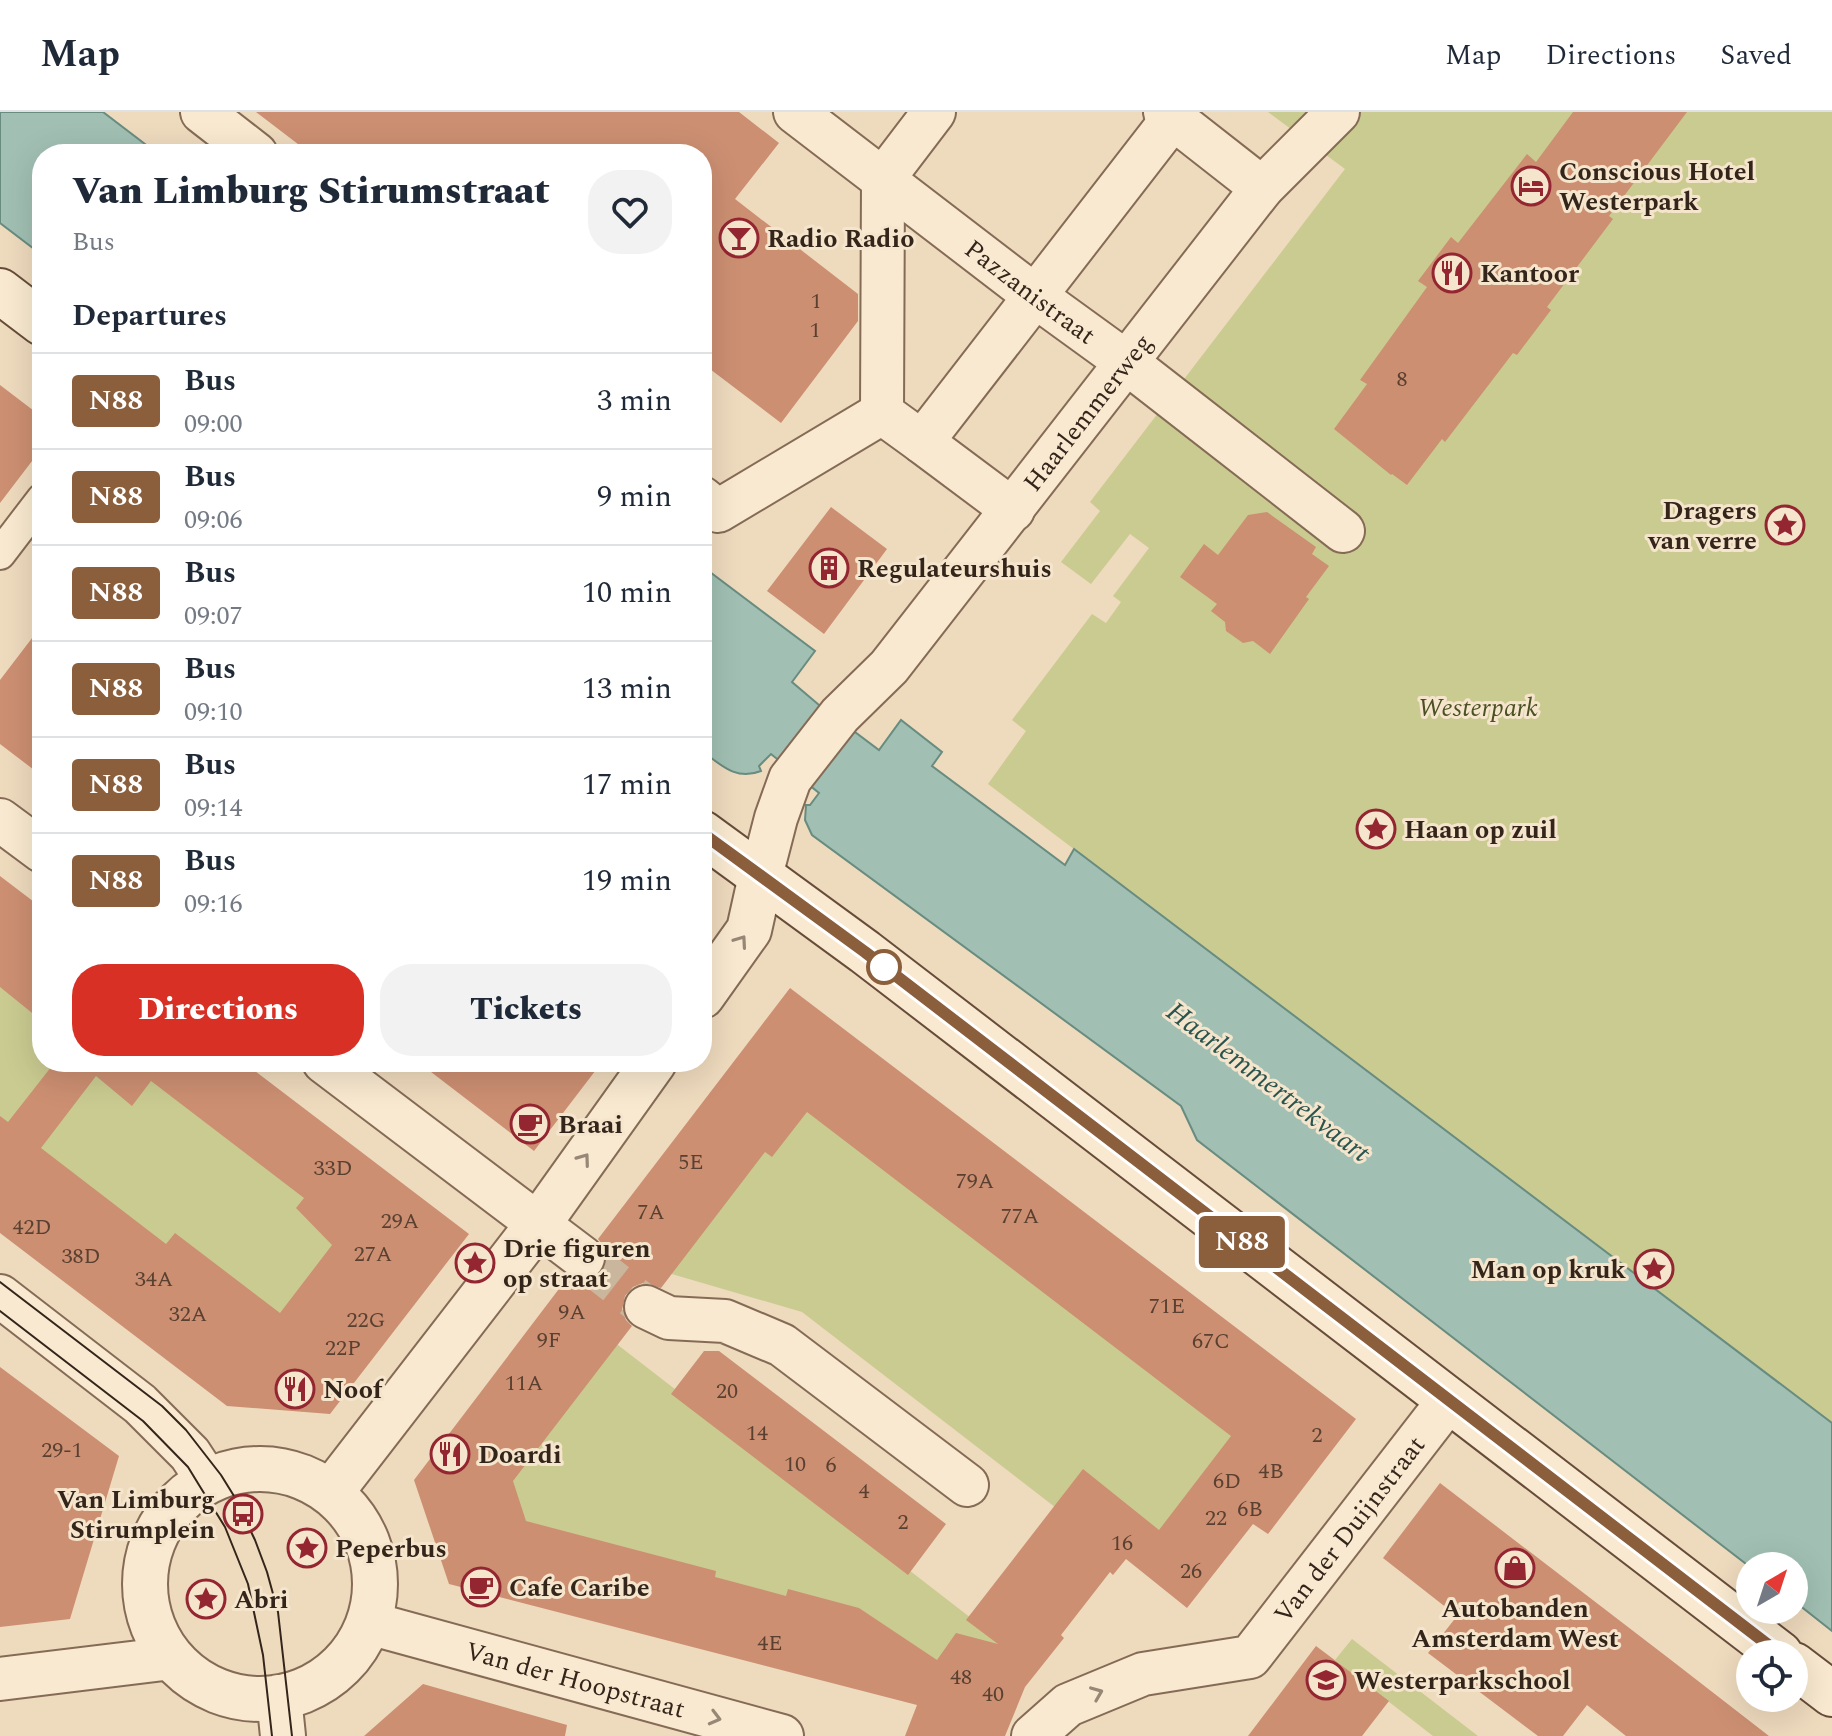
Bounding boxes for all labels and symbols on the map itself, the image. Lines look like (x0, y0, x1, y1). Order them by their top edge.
place label: Conscious Hotel Westerpark (1559, 152, 1755, 222)
hotel icon: Conscious Hotel Westerpark (1510, 165, 1552, 207)
bar icon: Radio Radio (718, 217, 760, 259)
place label: Radio Radio (767, 219, 914, 259)
street label: Pazzanistraat (956, 230, 1104, 355)
restaurant icon: Kantoor (1431, 252, 1473, 294)
place label: Kantoor (1480, 254, 1580, 294)
house number: 1 (810, 285, 822, 318)
house number: 1 (809, 314, 821, 347)
street label: Haarlemmerweg (1014, 325, 1163, 501)
house number: 8 (1396, 363, 1408, 396)
place label: Dragers van verre (1647, 491, 1757, 561)
place icon: Dragers van verre (1764, 504, 1806, 546)
building icon: Regulateurshuis (808, 547, 850, 589)
place label: Regulateurshuis (857, 549, 1052, 589)
park label: Westerpark (1418, 688, 1538, 728)
place icon: Haan op zuil (1355, 808, 1397, 850)
place label: Haan op zuil (1404, 810, 1557, 850)
one-way arrow (731, 935, 746, 949)
unlabelled marker (867, 950, 901, 984)
water label: Haarlemmertrekvaart (1157, 991, 1380, 1174)
cafe icon: Braai (509, 1103, 551, 1145)
place label: Braai (558, 1105, 623, 1145)
house number: 5E (678, 1146, 704, 1179)
house number: 33D (313, 1152, 353, 1185)
one-way arrow (575, 1154, 589, 1168)
house number: 79A (956, 1165, 994, 1198)
house number: 7A (637, 1196, 665, 1229)
house number: 77A (1001, 1200, 1039, 1233)
house number: 29A (381, 1205, 419, 1238)
house number: 42D (12, 1211, 52, 1244)
line badge: N88 (1196, 1216, 1288, 1268)
place label: Drie figuren op straat (503, 1229, 651, 1299)
house number: 27A (354, 1238, 392, 1271)
house number: 38D (61, 1240, 101, 1273)
place icon: Drie figuren op straat (454, 1242, 496, 1284)
place icon: Man op kruk (1633, 1248, 1675, 1290)
place label: Man op kruk (1470, 1250, 1626, 1290)
house number: 34A (135, 1263, 173, 1296)
house number: 71E (1149, 1290, 1185, 1323)
house number: 9A (558, 1296, 586, 1329)
house number: 32A (169, 1298, 207, 1331)
house number: 22G (347, 1304, 385, 1337)
house number: 9F (537, 1324, 561, 1357)
house number: 67C (1192, 1325, 1230, 1358)
house number: 22P (325, 1332, 361, 1365)
house number: 11A (505, 1367, 543, 1400)
restaurant icon: Noof (274, 1368, 316, 1410)
place label: Noof (323, 1370, 384, 1410)
house number: 20 (716, 1375, 738, 1408)
house number: 14 (746, 1417, 768, 1450)
house number: 2 (1311, 1419, 1323, 1452)
street label: Van der Duijnstraat (1264, 1427, 1435, 1632)
restaurant icon: Doardi (429, 1433, 471, 1475)
house number: 29-1 (41, 1434, 83, 1467)
place label: Doardi (478, 1435, 562, 1475)
house number: 10 (784, 1448, 806, 1481)
house number: 6 (825, 1449, 837, 1482)
house number: 4B (1258, 1455, 1284, 1488)
house number: 6D (1213, 1465, 1241, 1498)
house number: 4 (858, 1475, 870, 1508)
place label: Van Limburg Stirumplein (57, 1480, 215, 1550)
bus stop icon: Van Limburg Stirumplein (222, 1493, 264, 1535)
house number: 6B (1237, 1493, 1263, 1526)
house number: 22 (1205, 1502, 1227, 1535)
house number: 2 (897, 1506, 909, 1539)
place icon: Peperbus (286, 1527, 328, 1569)
house number: 16 (1111, 1527, 1133, 1560)
place label: Peperbus (335, 1529, 447, 1569)
shop icon: Autobanden Amsterdam West (1494, 1547, 1536, 1589)
north arrow (1736, 1552, 1808, 1624)
house number: 26 (1180, 1555, 1202, 1588)
cafe icon: Cafe Caribe (460, 1566, 502, 1608)
place label: Cafe Caribe (509, 1568, 650, 1608)
place icon: Abri (185, 1578, 227, 1620)
place label: Abri (234, 1580, 288, 1620)
place label: Autobanden Amsterdam West (1411, 1589, 1619, 1659)
house number: 4E (757, 1627, 783, 1660)
street label: Van der Hoopstraat (461, 1631, 689, 1730)
school or university icon: Westerparkschool (1305, 1659, 1347, 1701)
house number: 48 (950, 1661, 972, 1694)
place label: Westerparkschool (1354, 1661, 1571, 1701)
house number: 40 (982, 1678, 1004, 1711)
one-way arrow (1089, 1686, 1103, 1703)
one-way arrow (707, 1708, 721, 1725)

